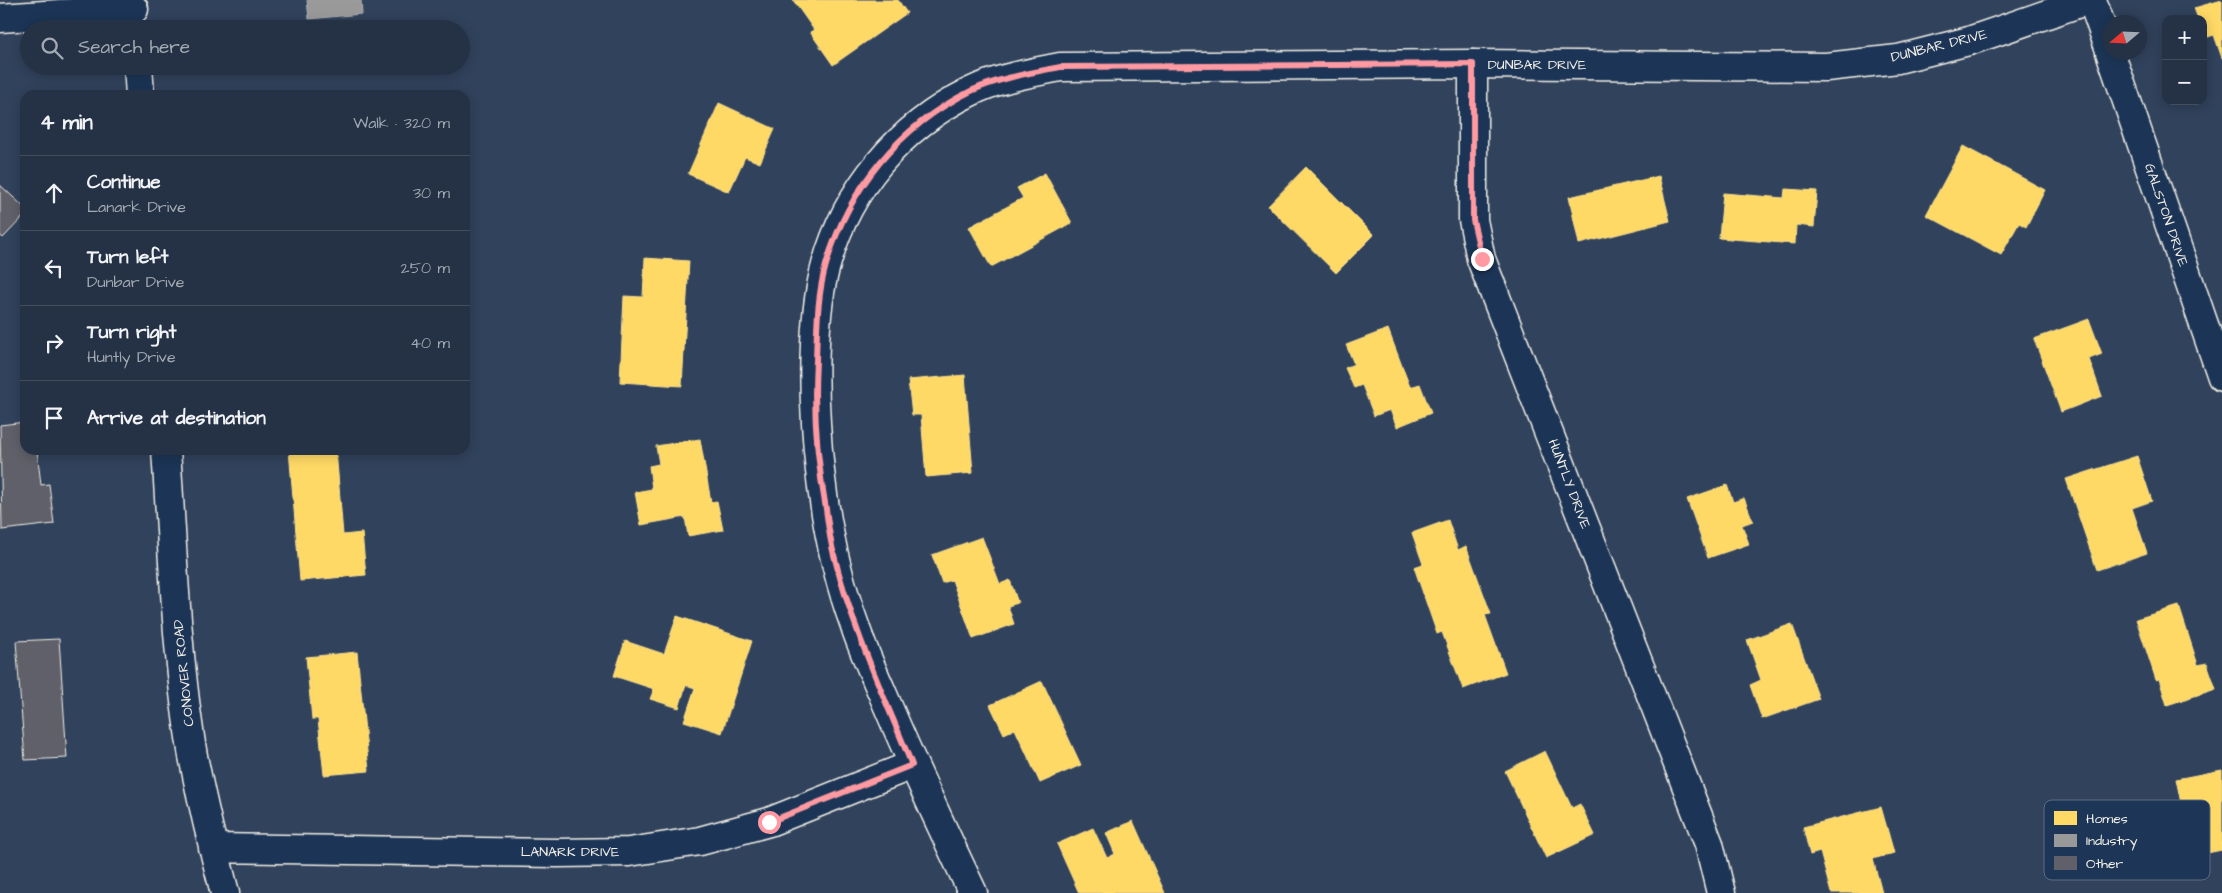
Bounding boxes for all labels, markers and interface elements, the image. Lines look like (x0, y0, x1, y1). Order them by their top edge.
north arrow (2102, 15, 2147, 60)
map controls (2162, 15, 2207, 105)
button: + (2162, 15, 2207, 60)
search box (20, 20, 470, 75)
street label: DUNBAR DRIVE (1889, 24, 1990, 68)
icon: search (38, 34, 66, 62)
text: Search here (78, 34, 190, 61)
street label: DUNBAR DRIVE (1488, 55, 1587, 75)
button: − (2162, 60, 2207, 105)
text: 4 min (40, 108, 93, 137)
text: Walk · 320 m (353, 112, 450, 134)
street label: GALSTON DRIVE (2139, 161, 2193, 270)
text: Continue (87, 169, 161, 196)
icon: ahead (40, 179, 68, 207)
text: 30 m (413, 182, 450, 204)
text: Lanark Drive (87, 196, 186, 218)
text: Turn left (87, 244, 168, 271)
route end (1471, 248, 1494, 271)
icon: left (40, 254, 68, 282)
text: 250 m (401, 257, 450, 279)
text: Dunbar Drive (87, 271, 184, 293)
text: Turn right (87, 319, 176, 346)
icon: right (40, 329, 68, 357)
text: 40 m (410, 332, 450, 354)
text: Huntly Drive (87, 346, 176, 368)
icon: arrive (40, 404, 68, 432)
text: Arrive at destination (87, 405, 266, 432)
street label: HUNTLY DRIVE (1543, 436, 1596, 533)
street label: CONOVER ROAD (168, 618, 200, 728)
legend (2044, 800, 2210, 880)
text: Homes (2086, 809, 2128, 829)
route start (758, 811, 781, 834)
text: Industry (2086, 831, 2138, 851)
street label: LANARK DRIVE (521, 842, 620, 862)
text: Other (2086, 854, 2124, 874)

